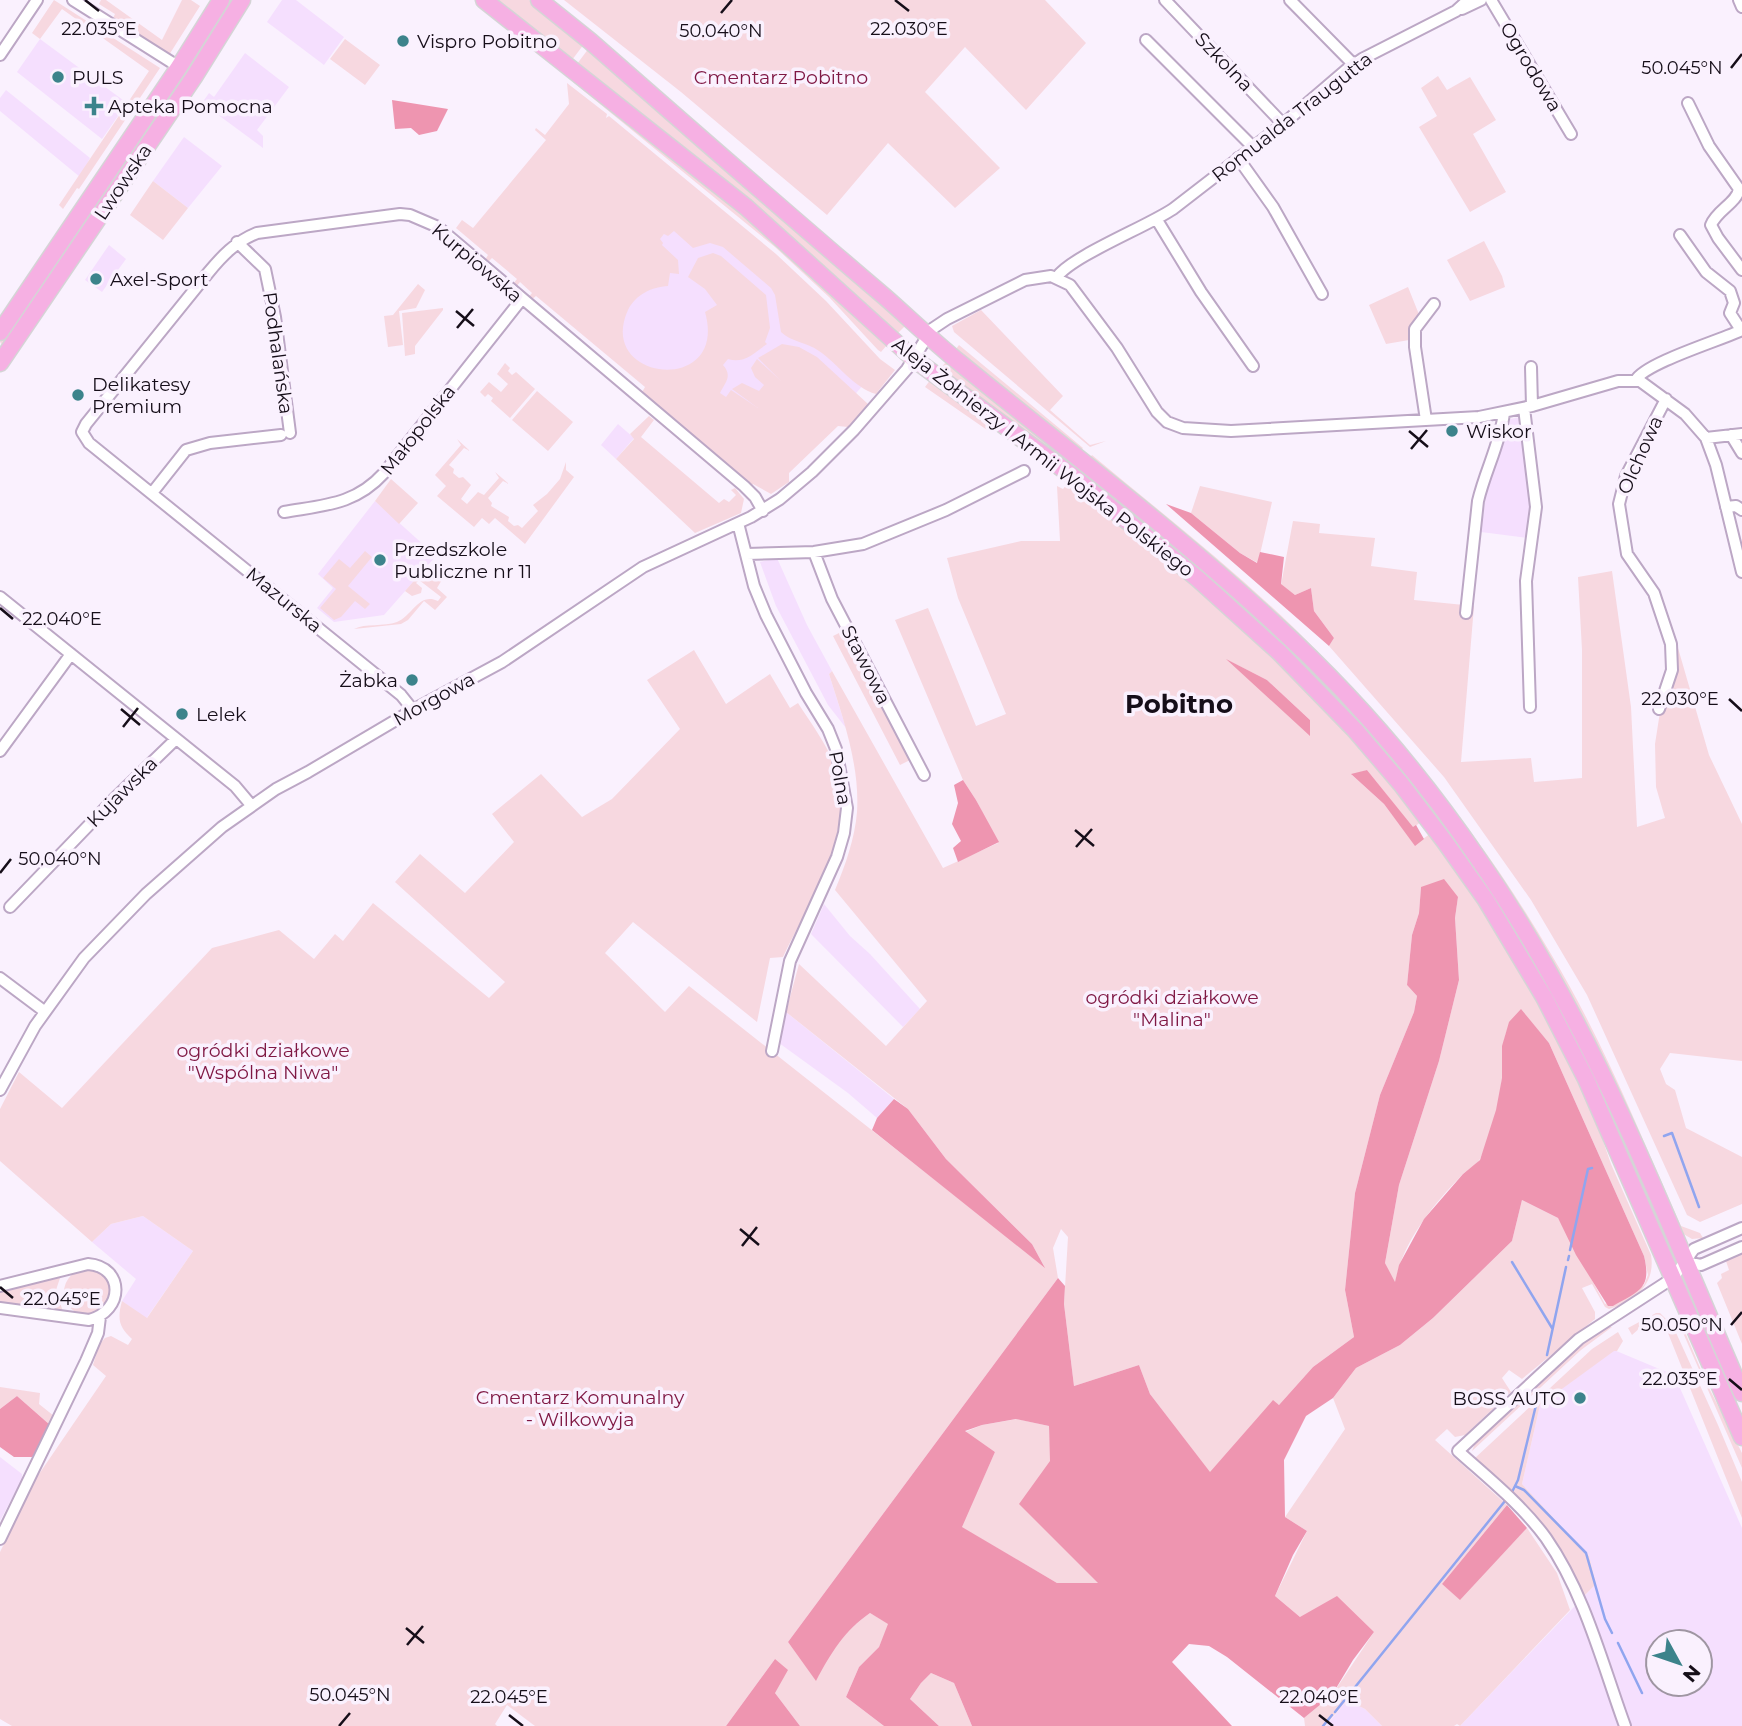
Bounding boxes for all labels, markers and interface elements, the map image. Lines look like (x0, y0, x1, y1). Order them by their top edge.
text: 22.035°E (61, 18, 137, 40)
text: 22.030°E (870, 18, 948, 40)
street label: Ogrodowa (1495, 18, 1567, 116)
text: 50.040°N (679, 20, 763, 42)
street label: Szkolna (1190, 28, 1258, 96)
place label: Vispro Pobitno (417, 30, 557, 53)
marker: Vispro Pobitno (395, 33, 411, 49)
street label: Romualda Traugutta (1207, 47, 1377, 187)
text: 50.045°N (1641, 57, 1723, 79)
place label: PULS (72, 66, 123, 89)
park label: Cmentarz Pobitno (694, 66, 868, 89)
marker: PULS (50, 69, 66, 85)
place label: Apteka Pomocna (108, 95, 273, 118)
marker: Apteka Pomocna (86, 98, 102, 114)
street label: Lwowska (89, 140, 157, 224)
street label: Kurpiowska (427, 218, 527, 308)
place label: Axel-Sport (110, 268, 209, 291)
marker: Axel-Sport (88, 271, 104, 287)
street label: Podhalańska (258, 290, 298, 416)
street label: Aleja Żołnierzy I Armii Wojska Polskiego (888, 332, 1198, 582)
place label: Delikatesy Premium (92, 373, 191, 418)
street label: Małopolska (376, 380, 460, 480)
marker: Delikatesy Premium (70, 387, 86, 403)
street label: Olchowa (1612, 412, 1668, 498)
place label: Wiskor (1466, 420, 1532, 443)
marker: Wiskor (1444, 423, 1460, 439)
place label: Przedszkole Publiczne nr 11 (394, 538, 532, 583)
marker: Przedszkole Publiczne nr 11 (372, 552, 388, 568)
street label: Mazurska (241, 562, 327, 638)
text: 22.040°E (22, 608, 102, 630)
street label: Stawowa (836, 622, 896, 708)
street label: Morgowa (389, 667, 479, 731)
place label: Żabka (339, 669, 398, 692)
marker: Żabka (404, 672, 420, 688)
district label: Pobitno (1125, 688, 1233, 720)
text: 22.030°E (1641, 688, 1719, 710)
place label: Lelek (196, 703, 247, 726)
marker: Lelek (174, 706, 190, 722)
street label: Polna (824, 749, 856, 807)
street label: Kujawska (82, 752, 162, 832)
text: 50.040°N (18, 848, 102, 870)
park label: ogródki działkowe "Malina" (1085, 986, 1259, 1031)
park label: ogródki działkowe "Wspólna Niwa" (176, 1039, 350, 1084)
text: 22.045°E (23, 1288, 101, 1310)
text: 50.050°N (1641, 1314, 1723, 1336)
text: 22.035°E (1642, 1368, 1718, 1390)
park label: Cmentarz Komunalny - Wilkowyja (476, 1386, 685, 1431)
place label: BOSS AUTO (1453, 1387, 1566, 1410)
marker: BOSS AUTO (1572, 1390, 1588, 1406)
north arrow (1644, 1628, 1714, 1698)
text: N (1678, 1660, 1705, 1687)
text: 50.045°N (309, 1684, 391, 1706)
text: 22.045°E (470, 1686, 548, 1708)
text: 22.040°E (1279, 1686, 1359, 1708)

